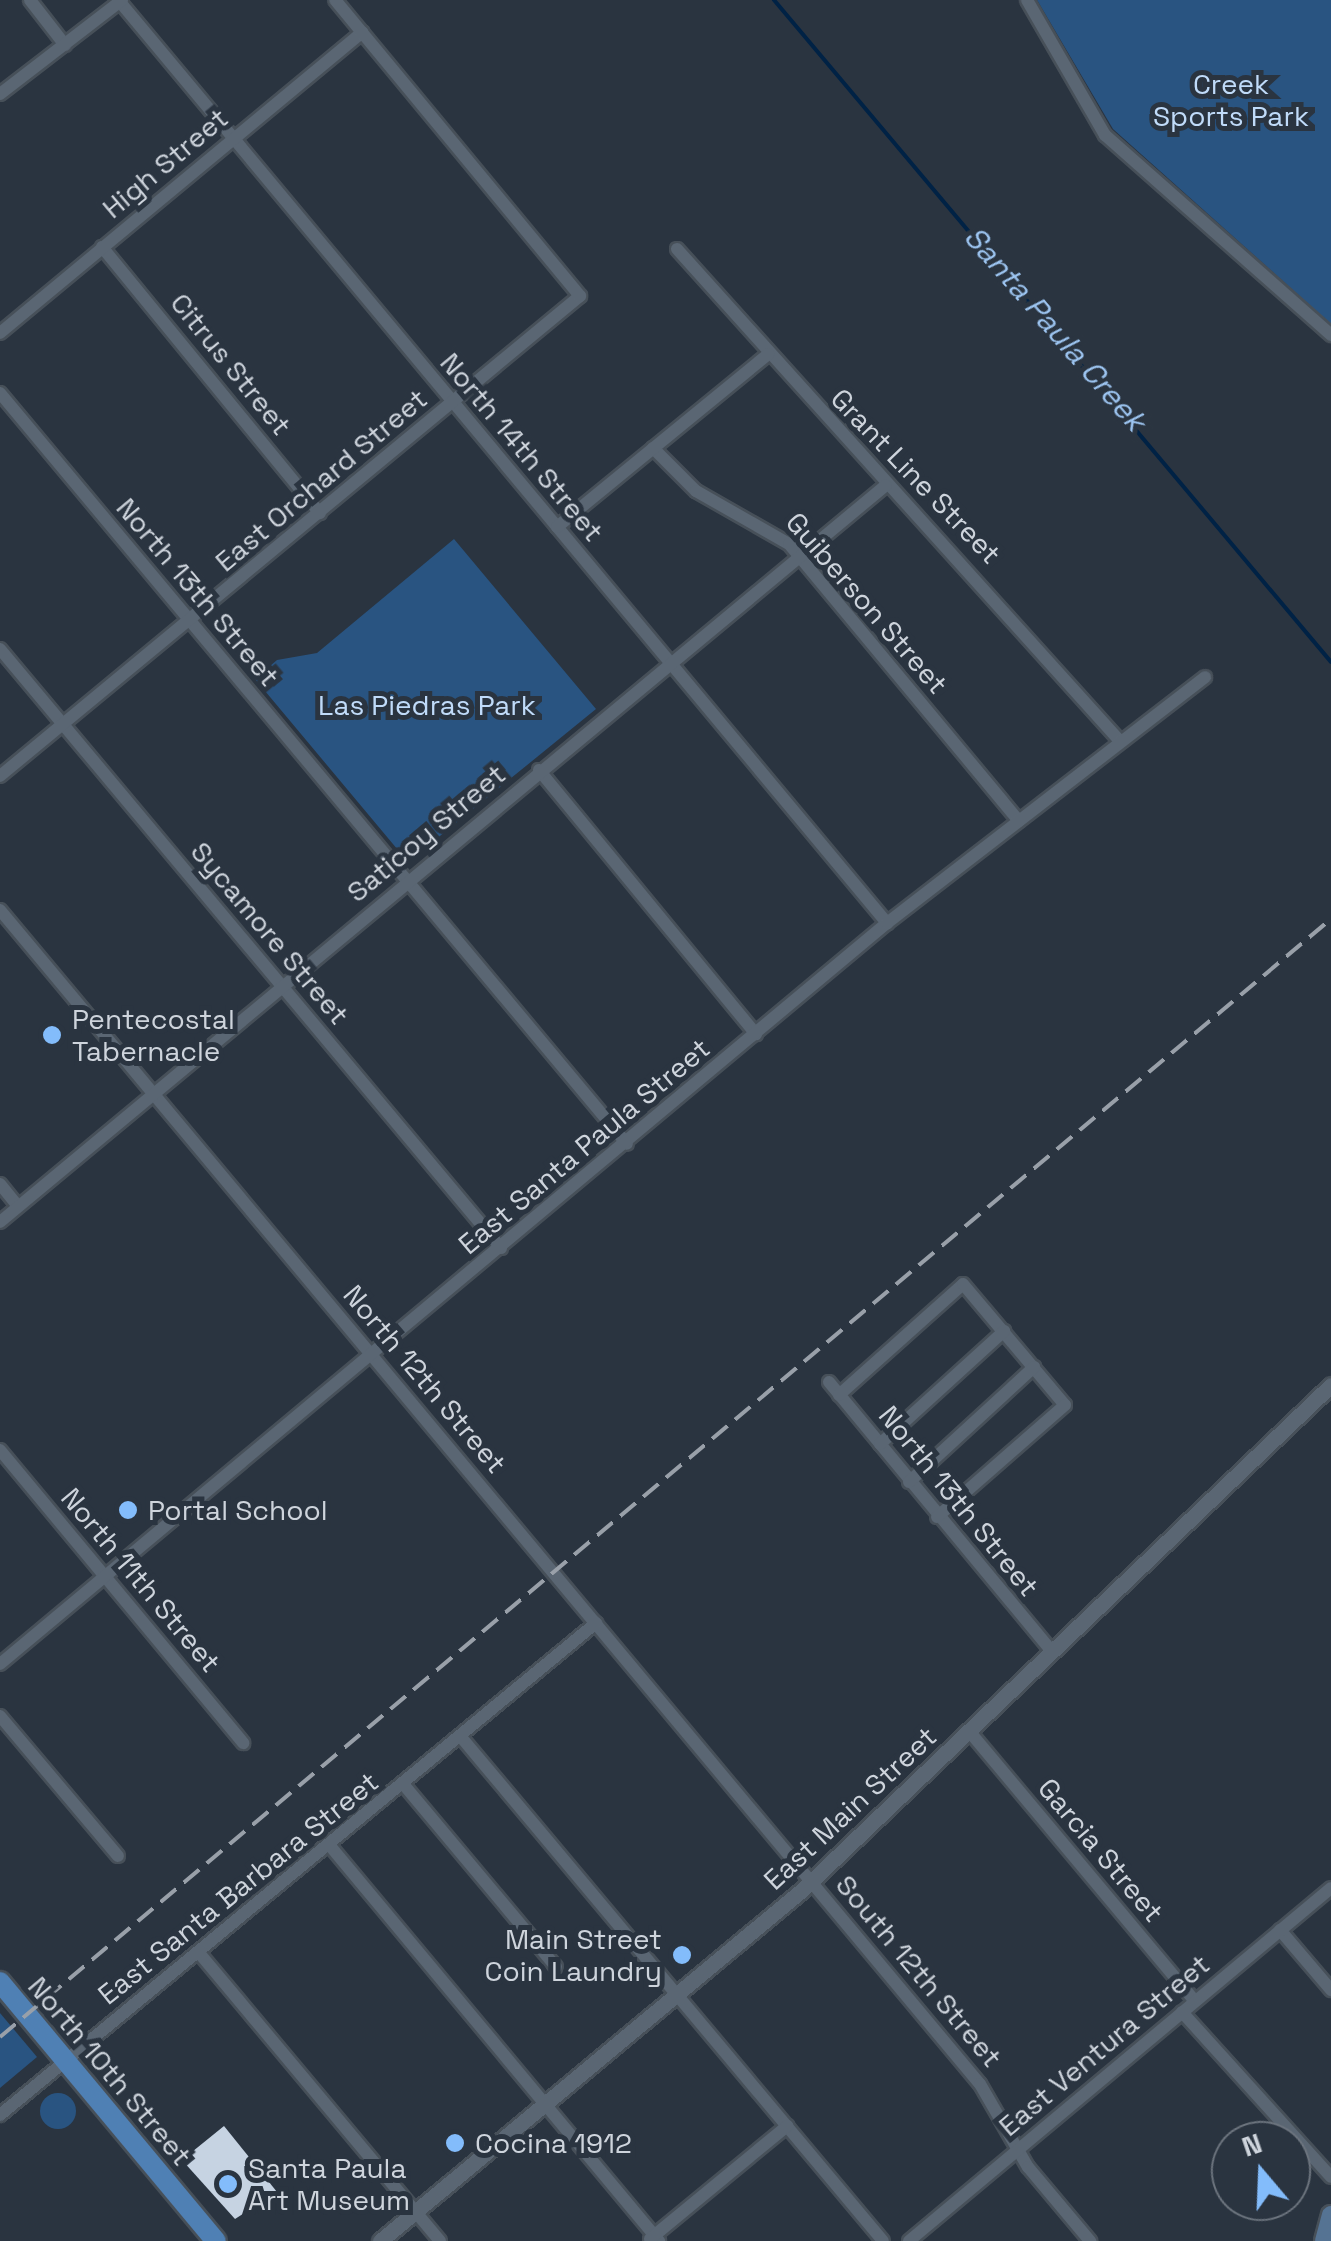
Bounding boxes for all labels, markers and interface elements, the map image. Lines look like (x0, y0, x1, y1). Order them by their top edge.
park label: Creek Sports Park (1153, 67, 1309, 133)
street label: High Street (96, 101, 234, 225)
water label: Santa Paula Creek (956, 219, 1154, 439)
street label: Citrus Street (164, 286, 298, 442)
street label: North 14th Street (433, 346, 611, 548)
street label: East Orchard Street (208, 382, 434, 578)
street label: Grant Line Street (824, 382, 1008, 570)
street label: North 13th Street (110, 491, 286, 693)
street label: Guiberson Street (779, 505, 955, 701)
park label: Las Piedras Park (318, 688, 536, 722)
street label: Saticoy Street (340, 757, 512, 909)
street label: Sycamore Street (184, 835, 356, 1031)
place label: Pentecostal Tabernacle (72, 1002, 235, 1068)
marker: Pentecostal Tabernacle (41, 1024, 63, 1046)
street label: East Santa Paula Street (452, 1031, 716, 1261)
street label: North 12th Street (337, 1278, 513, 1480)
street label: North 13th Street (872, 1399, 1046, 1603)
street label: North 11th Street (54, 1481, 228, 1679)
place label: Portal School (148, 1493, 328, 1527)
marker: Portal School (117, 1499, 139, 1521)
street label: East Main Street (757, 1720, 943, 1896)
street label: East Santa Barbara Street (91, 1765, 385, 2011)
street label: Garcia Street (1031, 1771, 1171, 1929)
street label: South 12th Street (829, 1868, 1009, 2074)
place label: Main Street Coin Laundry (484, 1922, 662, 1988)
marker: Main Street Coin Laundry (671, 1944, 693, 1966)
street label: East Ventura Street (992, 1947, 1216, 2143)
street label: North 10th Street (21, 1970, 199, 2172)
north arrow (1211, 2121, 1311, 2221)
text: N (1237, 2124, 1267, 2165)
place label: Cocina 1912 (475, 2126, 632, 2160)
marker: Cocina 1912 (444, 2132, 466, 2154)
place label: Santa Paula Art Museum (248, 2151, 410, 2217)
marker: Santa Paula Art Museum (217, 2173, 239, 2195)

